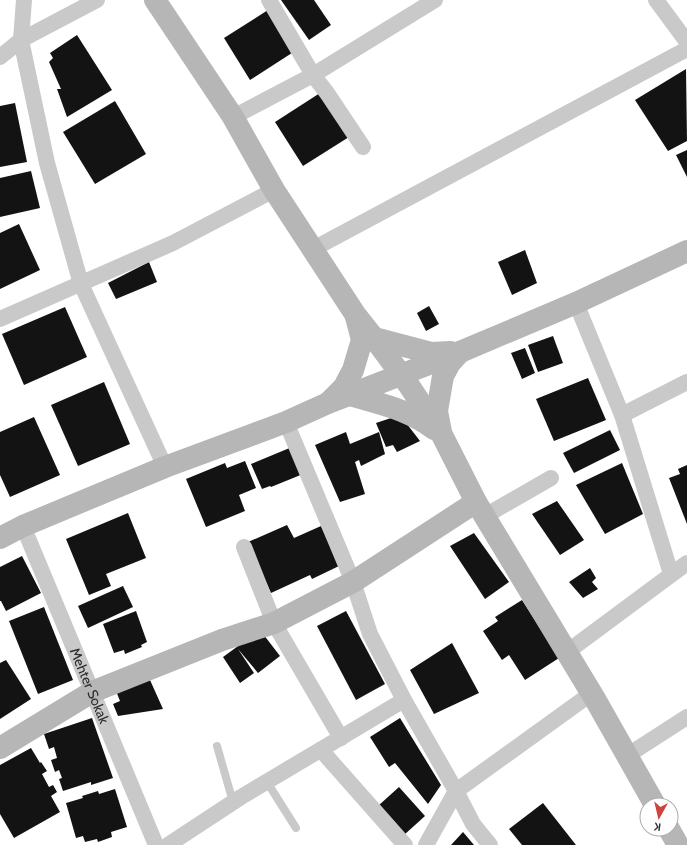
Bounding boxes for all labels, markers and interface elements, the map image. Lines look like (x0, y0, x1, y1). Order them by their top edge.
street label: Mehter Sokak (66, 645, 114, 727)
north arrow (639, 797, 679, 837)
text: K (653, 819, 662, 834)

